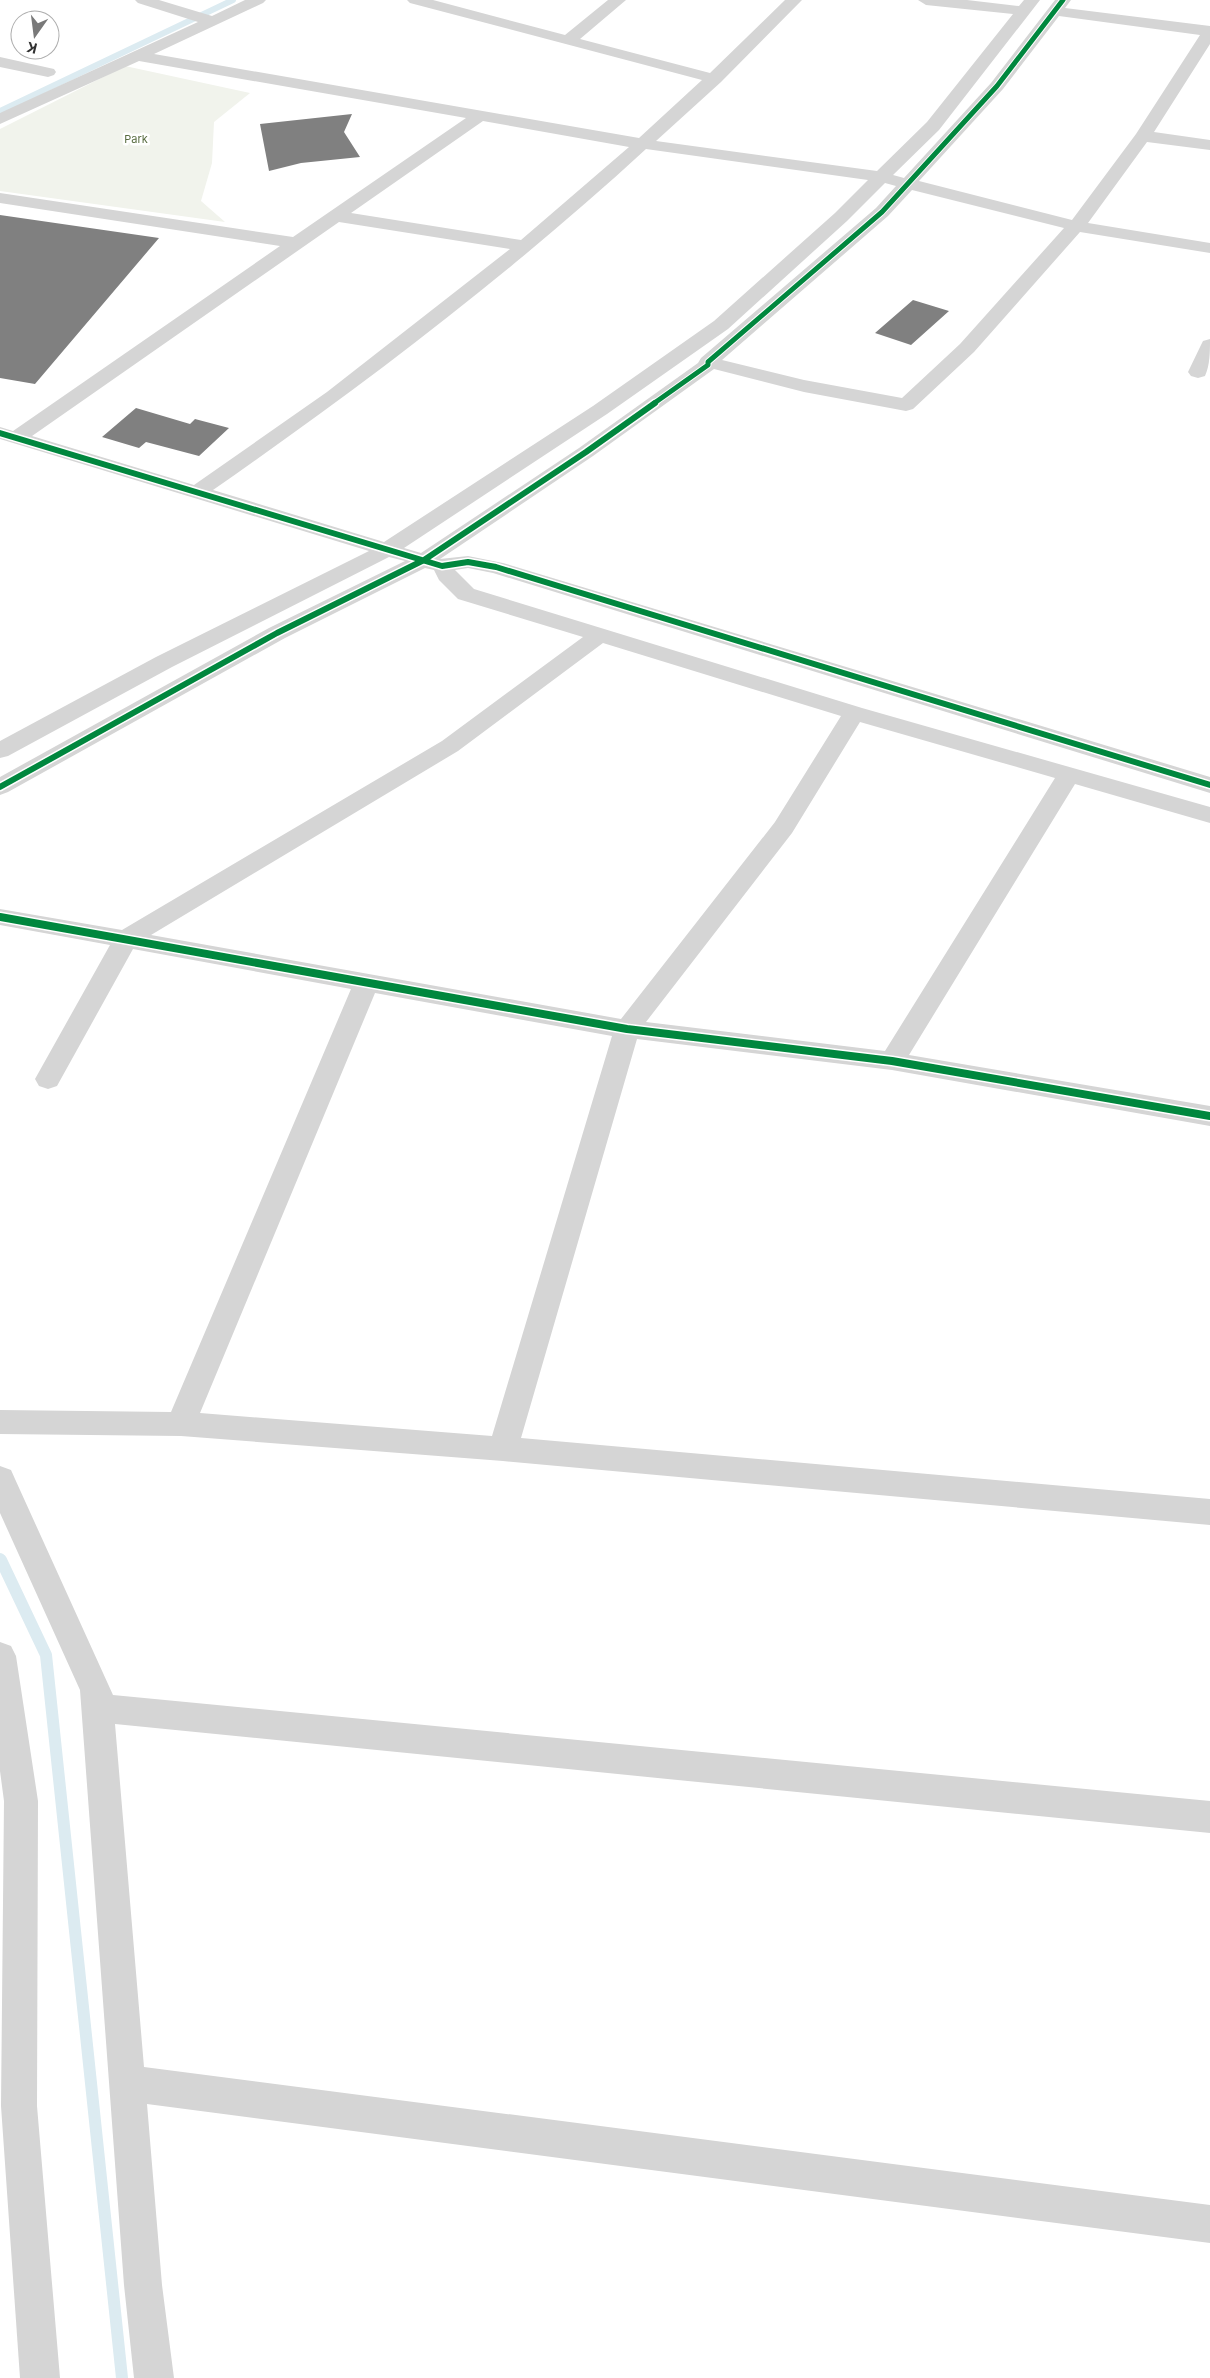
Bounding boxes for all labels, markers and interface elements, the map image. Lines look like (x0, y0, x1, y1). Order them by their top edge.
north arrow (10, 10, 60, 60)
text: K (25, 39, 39, 58)
park label: Park (124, 132, 148, 146)

